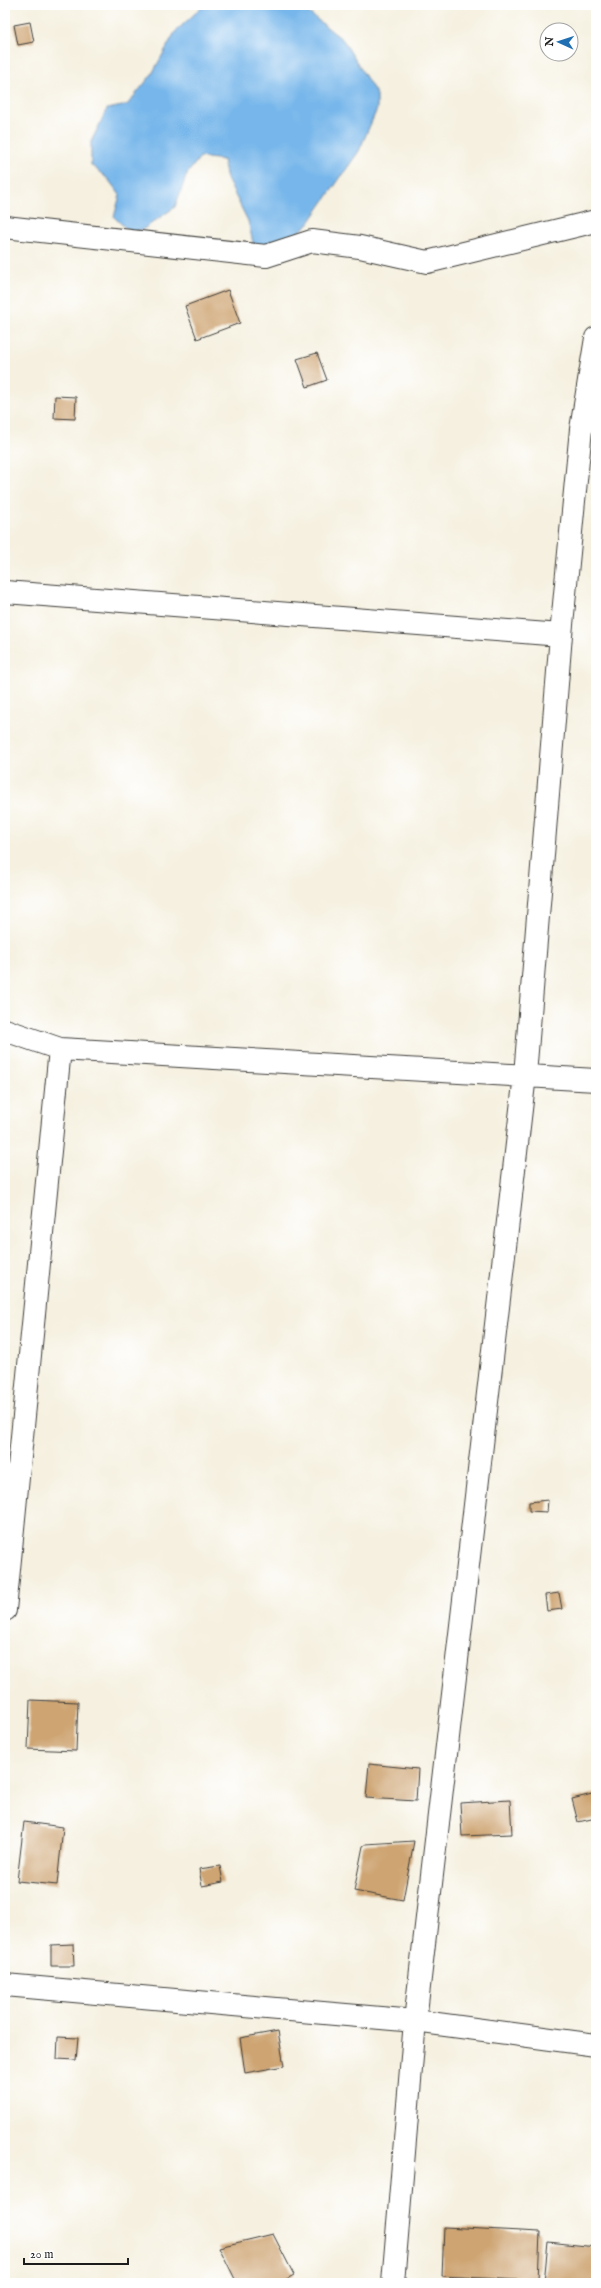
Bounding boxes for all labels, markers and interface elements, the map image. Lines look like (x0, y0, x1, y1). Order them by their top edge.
north arrow (539, 22, 579, 62)
text: N (543, 36, 557, 48)
scale bar (24, 2240, 128, 2266)
text: 20 m (30, 2247, 53, 2262)

